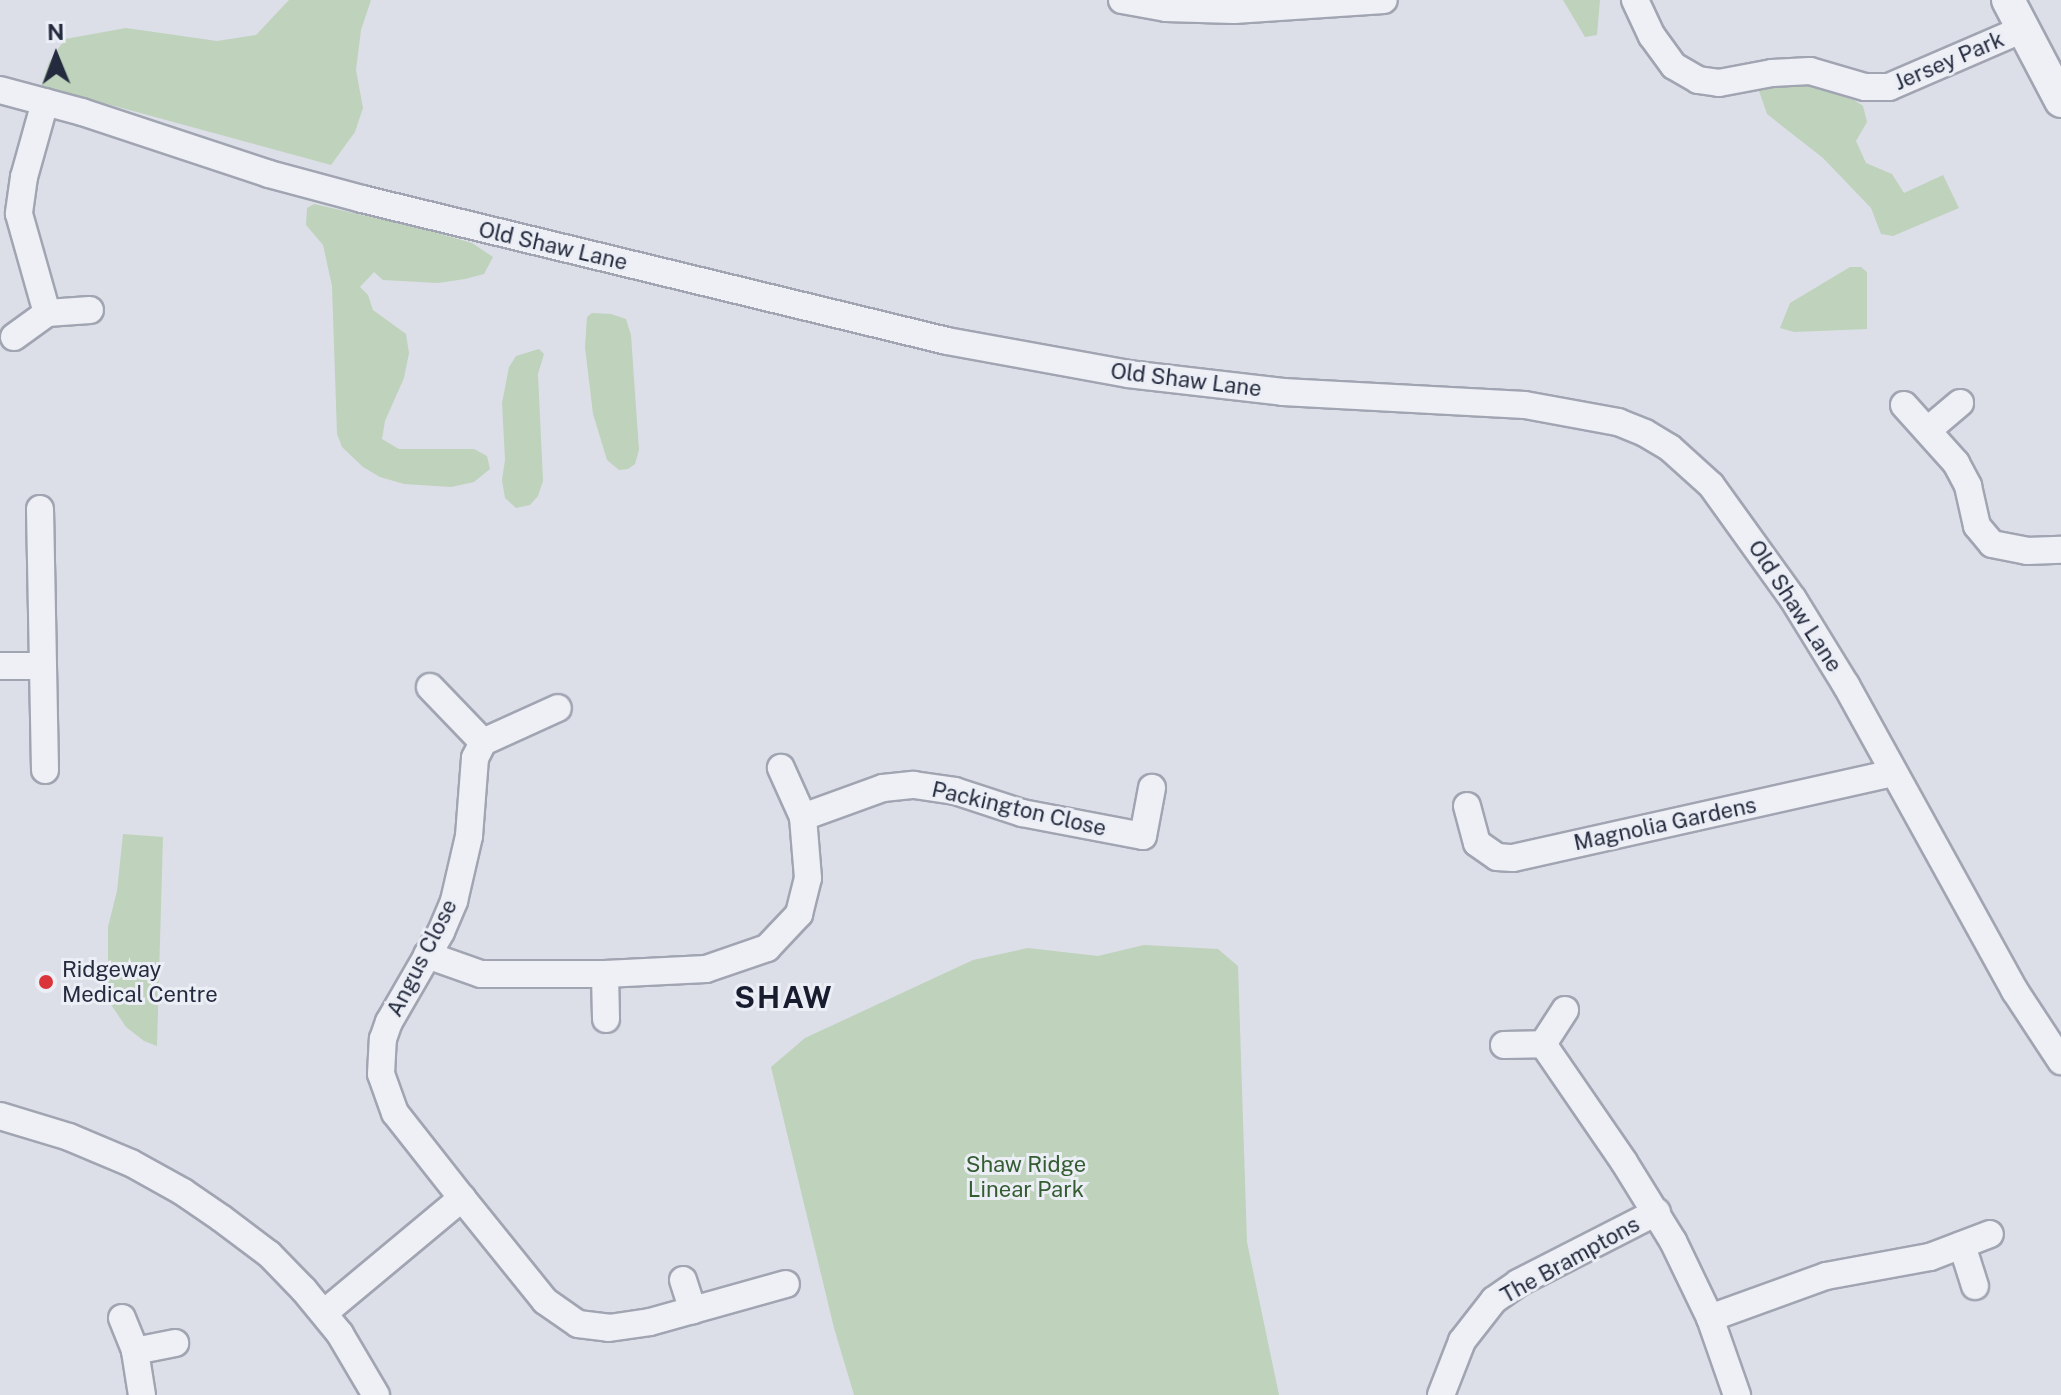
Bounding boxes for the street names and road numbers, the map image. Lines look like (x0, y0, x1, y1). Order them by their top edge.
street label: Jersey Park (1890, 26, 2008, 96)
street label: Old Shaw Lane (476, 216, 630, 276)
street label: Old Shaw Lane (1109, 358, 1263, 402)
street label: Old Shaw Lane (1743, 535, 1847, 677)
street label: Packington Close (929, 776, 1109, 842)
street label: Magnolia Gardens (1571, 792, 1759, 856)
street label: Angus Close (381, 895, 463, 1021)
street label: The Bramptons (1496, 1211, 1644, 1309)

